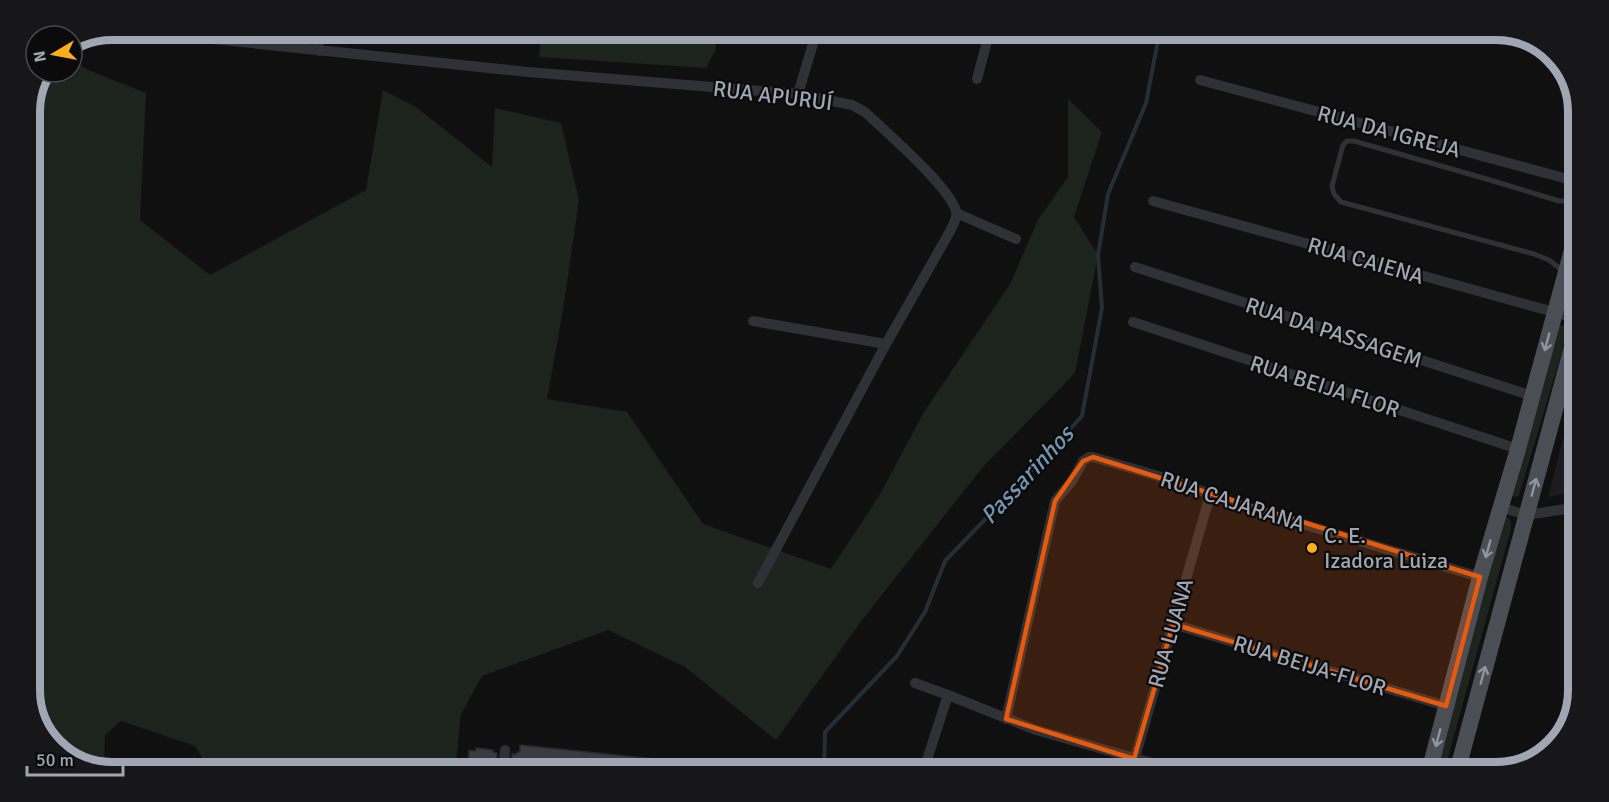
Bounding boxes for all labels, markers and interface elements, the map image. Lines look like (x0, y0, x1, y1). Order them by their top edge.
north arrow (24, 24, 84, 84)
text: N (29, 49, 51, 64)
street label: RUA APURUÍ (712, 75, 835, 116)
street label: RUA DA IGREJA (1314, 99, 1464, 164)
street label: RUA CAIENA (1305, 231, 1428, 290)
street label: RUA DA PASSAGEM (1242, 291, 1426, 374)
one-way arrow (1541, 332, 1553, 351)
street label: RUA BEIJA FLOR (1247, 350, 1403, 423)
water label: Passarinhos (974, 418, 1082, 530)
street label: RUA CAJARANA (1157, 465, 1309, 538)
one-way arrow (1528, 478, 1540, 497)
place label: C. E. Izadora Luiza (1324, 522, 1448, 574)
one-way arrow (1482, 539, 1493, 558)
marker: C. E. Izadora Luiza (1305, 541, 1319, 555)
street label: RUA LUANA (1142, 575, 1199, 691)
street label: RUA BEIJA-FLOR (1230, 629, 1390, 702)
one-way arrow (1477, 666, 1489, 685)
one-way arrow (1432, 728, 1443, 747)
scale bar (27, 739, 123, 777)
text: 50 m (36, 749, 74, 771)

